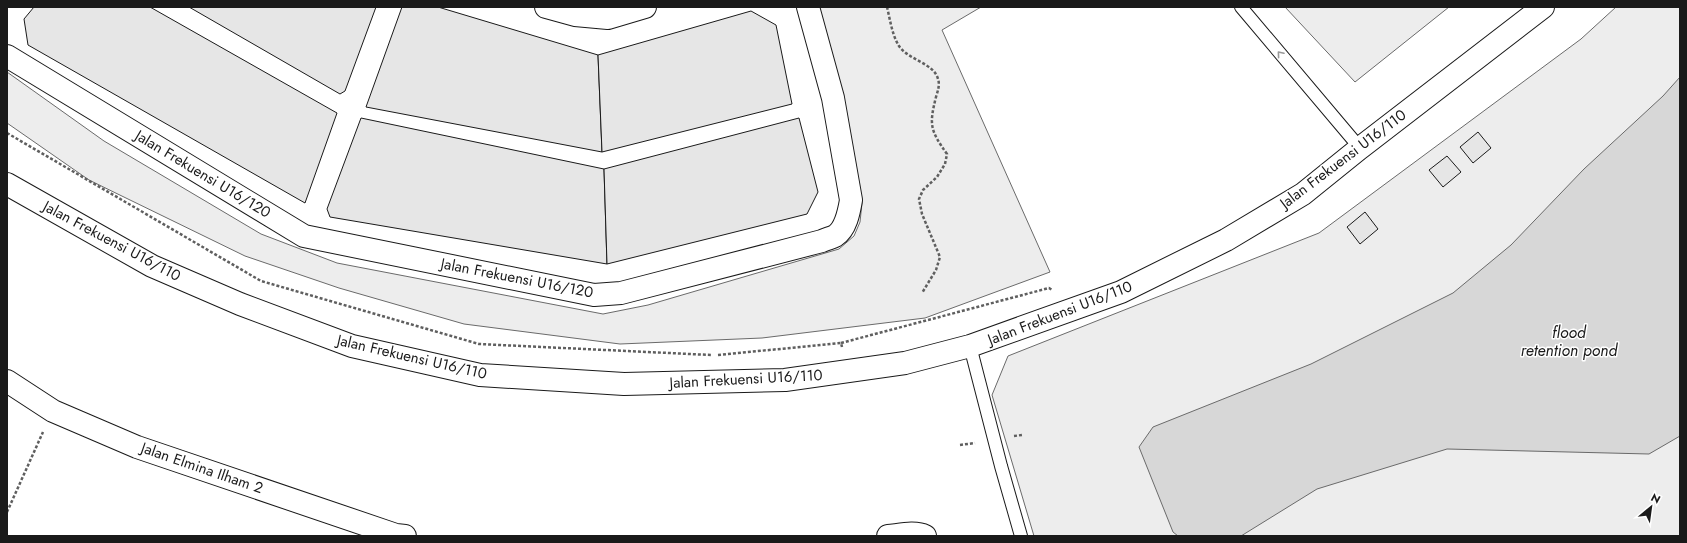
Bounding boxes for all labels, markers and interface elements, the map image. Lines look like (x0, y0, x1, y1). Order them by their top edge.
one-way arrow (1278, 51, 1285, 59)
street label: Jalan Frekuensi U16/110 (1274, 104, 1411, 215)
street label: Jalan Frekuensi U16/120 (129, 124, 275, 223)
street label: Jalan Frekuensi U16/110 (37, 194, 185, 287)
street label: Jalan Frekuensi U16/120 (437, 252, 595, 304)
street label: Jalan Frekuensi U16/110 (983, 275, 1135, 351)
water label: flood retention pond (1521, 321, 1618, 362)
street label: Jalan Frekuensi U16/110 (333, 329, 489, 385)
street label: Jalan Frekuensi U16/110 (667, 364, 823, 394)
street label: Jalan Elmina Ilham 2 (136, 436, 266, 499)
north arrow (1631, 487, 1671, 527)
text: N (1648, 489, 1664, 507)

